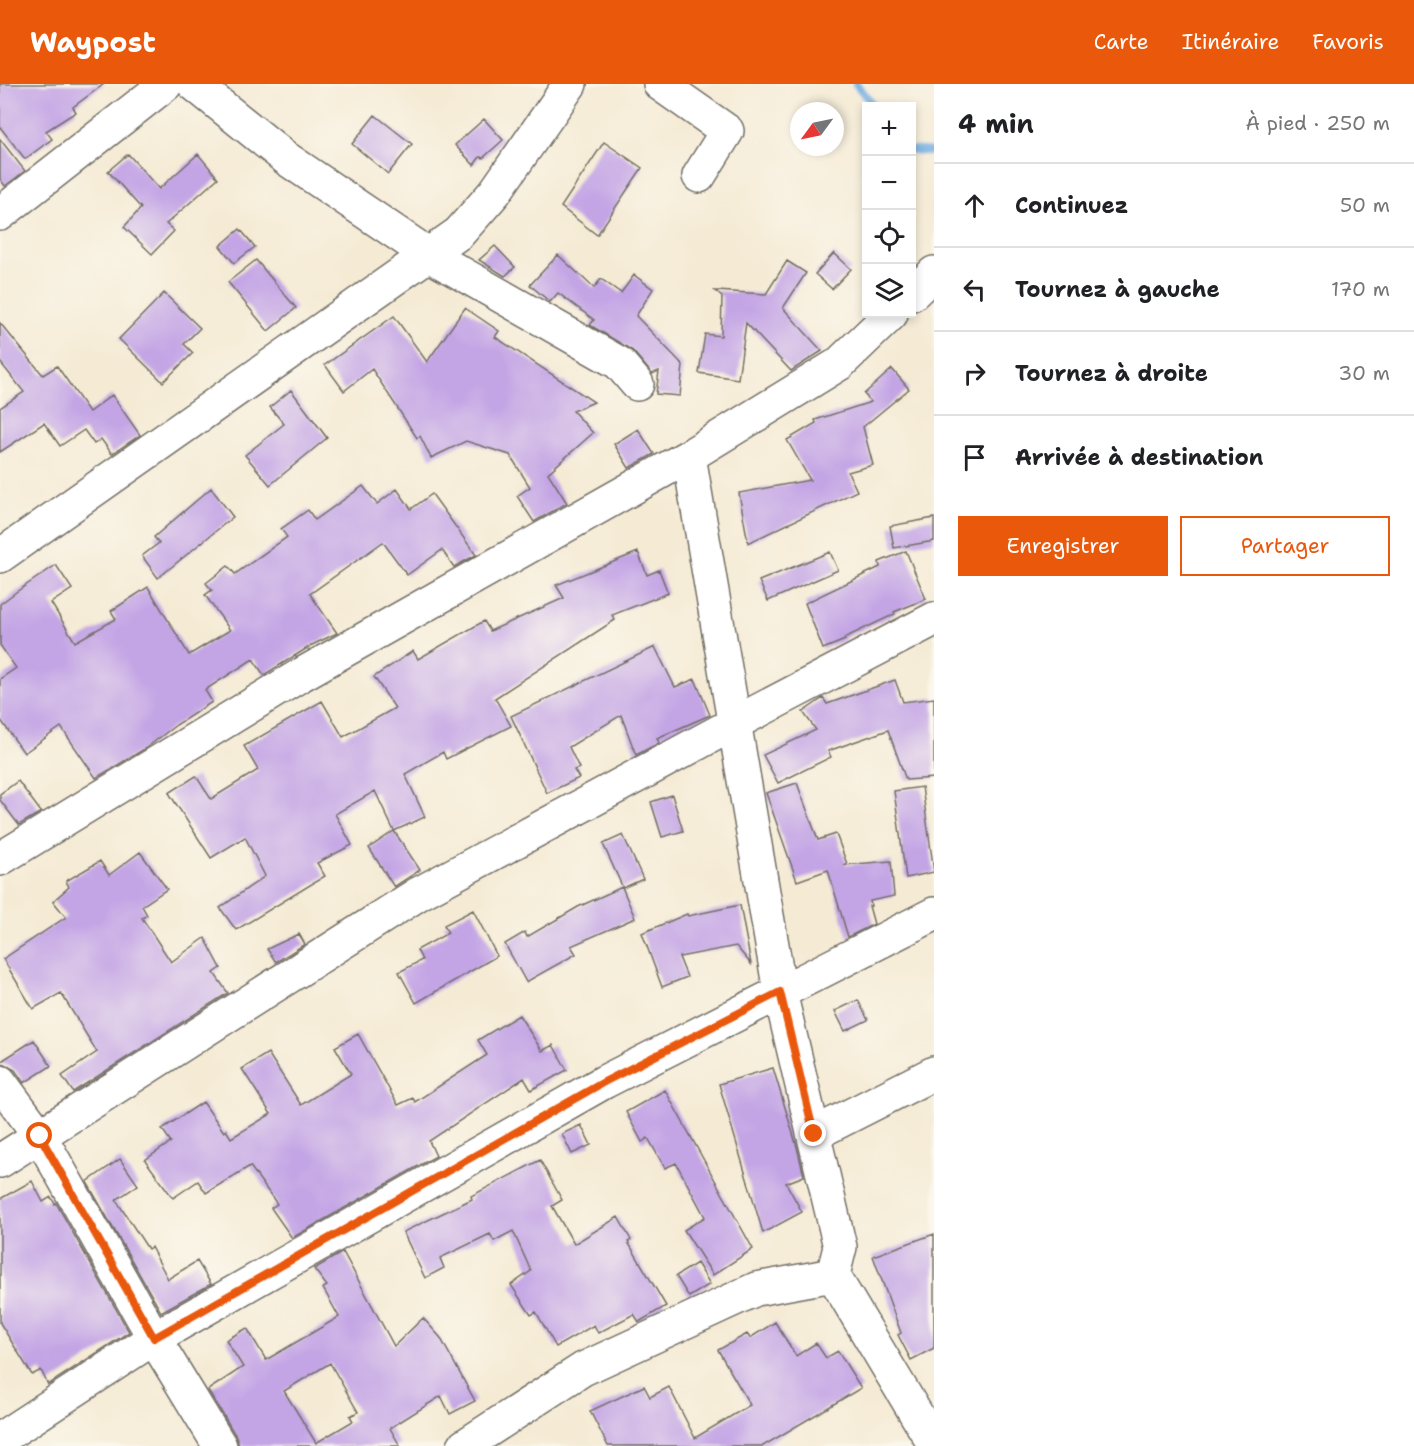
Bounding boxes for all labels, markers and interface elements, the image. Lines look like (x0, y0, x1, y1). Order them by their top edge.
text: Waypost (30, 23, 156, 61)
text: Carte (1094, 28, 1149, 56)
text: Itinéraire (1182, 28, 1279, 56)
text: Favoris (1312, 28, 1384, 56)
north arrow (790, 102, 844, 156)
map controls (862, 102, 916, 318)
button: + (862, 102, 916, 156)
text: 4 min (958, 106, 1034, 141)
text: À pied · 250 m (1245, 110, 1390, 136)
button: − (862, 156, 916, 210)
icon: ahead (958, 189, 991, 222)
text: Continuez (1015, 191, 1128, 220)
text: 50 m (1340, 192, 1390, 218)
button: locate (862, 210, 916, 264)
button: layers (862, 264, 916, 318)
icon: left (958, 273, 991, 306)
text: Tournez à gauche (1015, 275, 1220, 304)
text: 170 m (1331, 276, 1390, 302)
icon: right (958, 357, 991, 390)
text: Tournez à droite (1015, 359, 1208, 388)
text: 30 m (1338, 360, 1390, 386)
icon: arrive (958, 441, 991, 474)
text: Arrivée à destination (1015, 443, 1263, 472)
button: Enregistrer (958, 516, 1168, 576)
button: Partager (1180, 516, 1390, 576)
route end (800, 1120, 826, 1146)
route start (26, 1122, 52, 1148)

